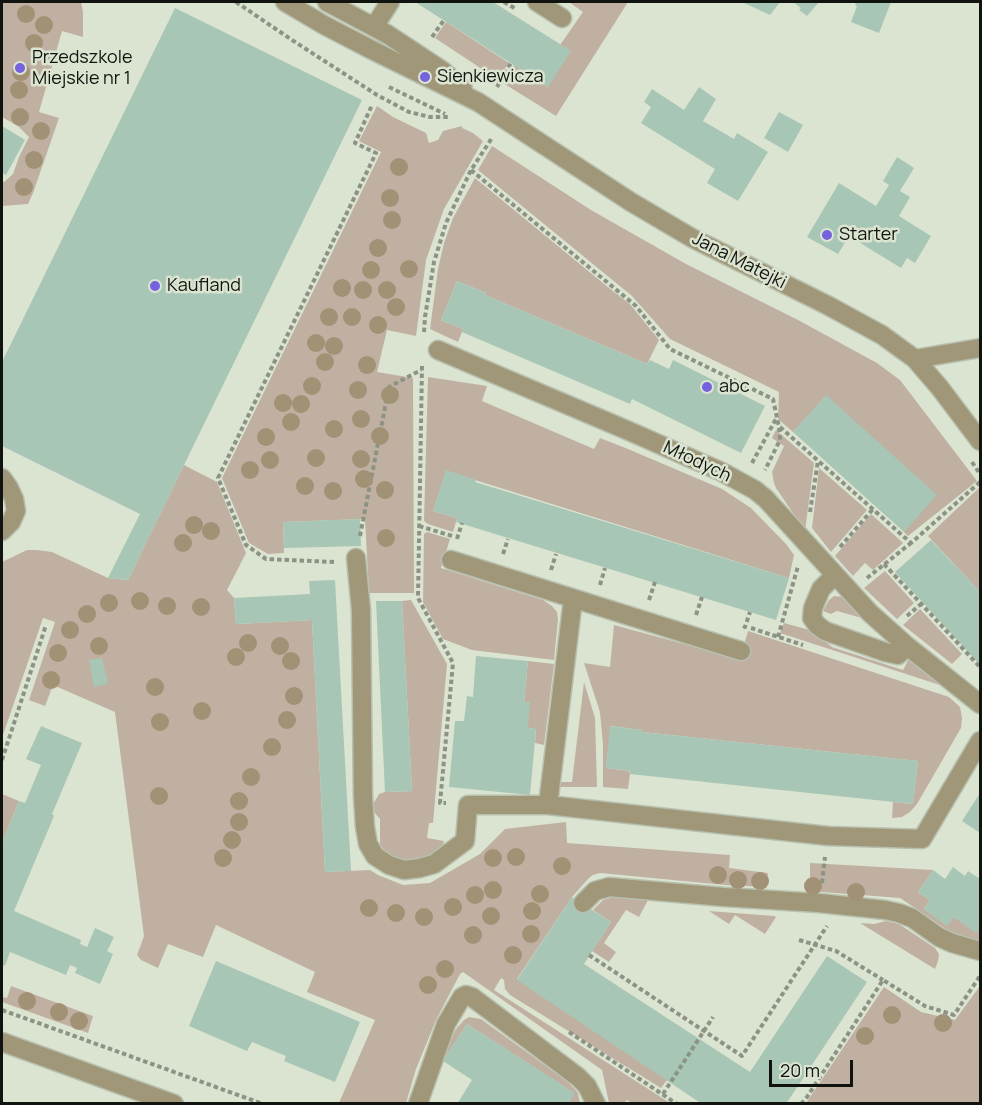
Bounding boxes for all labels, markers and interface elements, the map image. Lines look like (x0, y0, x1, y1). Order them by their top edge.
place label: Przedszkole Miejskie nr 1 (32, 47, 132, 90)
marker: Przedszkole Miejskie nr 1 (13, 61, 27, 75)
place label: Sienkiewicza (437, 66, 544, 88)
marker: Sienkiewicza (418, 70, 432, 84)
place label: Starter (839, 224, 898, 246)
street label: Jana Matejki (688, 228, 790, 294)
marker: Starter (820, 228, 834, 242)
place label: Kaufland (167, 275, 241, 297)
marker: Kaufland (148, 279, 162, 293)
place label: abc (719, 376, 750, 398)
marker: abc (700, 380, 714, 394)
street label: Młodych (660, 437, 734, 487)
scale bar (772, 1048, 856, 1086)
text: 20 m (780, 1058, 820, 1082)

